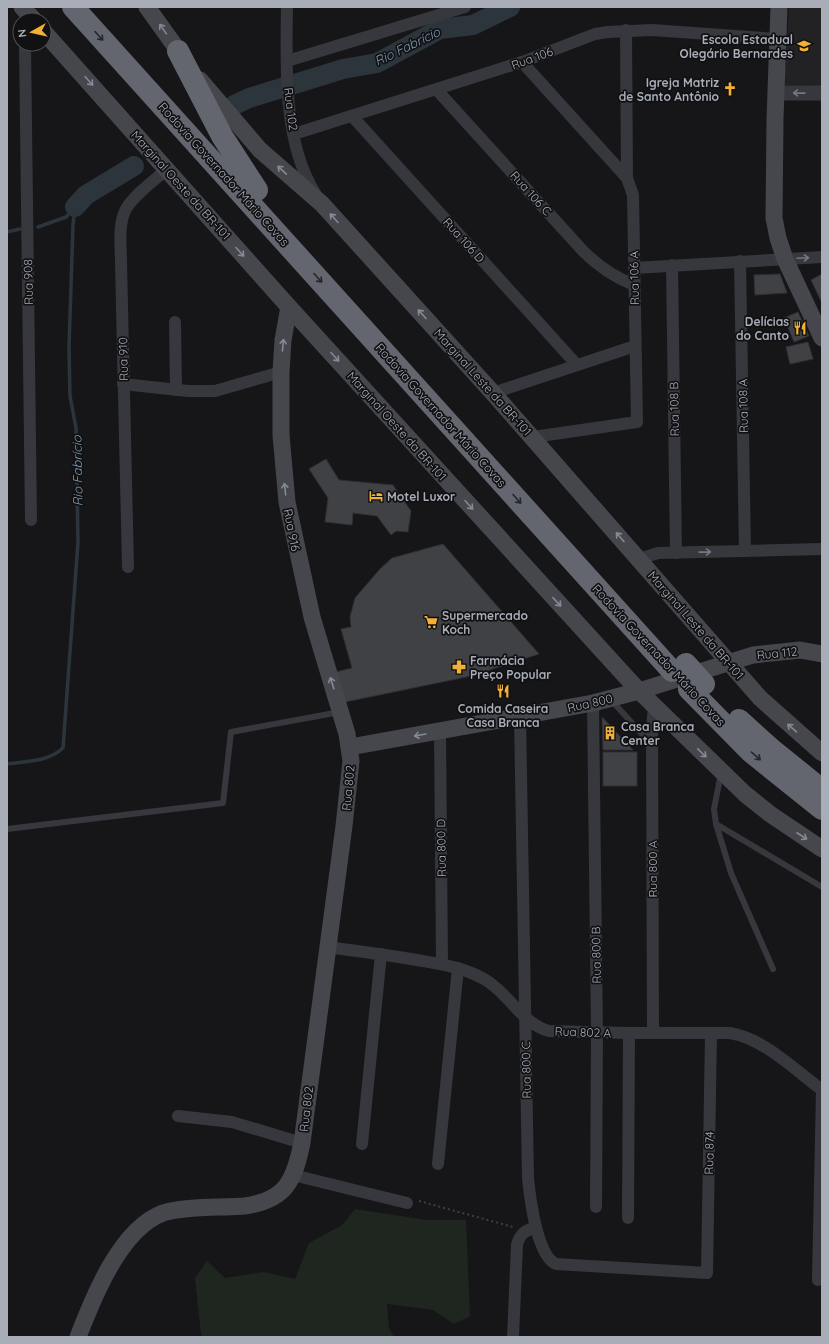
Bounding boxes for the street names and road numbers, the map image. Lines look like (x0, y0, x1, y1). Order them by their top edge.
street label: Rua 106 (509, 43, 555, 72)
street label: Rua 102 (281, 86, 301, 132)
street label: Rodovia Governador Mário Covas (155, 99, 293, 249)
street label: Marginal Oeste da BR-101 (128, 127, 234, 243)
street label: Rua 106 C (507, 168, 555, 218)
street label: Rua 106 D (440, 214, 488, 266)
street label: Rua 106 A (626, 250, 642, 305)
street label: Rua 908 (20, 259, 36, 305)
street label: Marginal Leste da BR-101 (431, 325, 535, 439)
street label: Rua 910 (115, 337, 131, 381)
street label: Rodovia Governador Mário Covas (372, 340, 510, 490)
street label: Marginal Oeste da BR-101 (344, 368, 450, 484)
street label: Rua 108 A (735, 378, 751, 433)
street label: Rua 108 B (666, 381, 682, 436)
street label: Rua 916 (281, 507, 304, 553)
street label: Marginal Leste da BR-101 (645, 568, 747, 682)
street label: Rodovia Governador Mário Covas (589, 581, 729, 729)
street label: Rua 112 (756, 643, 798, 663)
street label: Rua 800 (566, 691, 614, 715)
street label: Rua 802 (339, 764, 357, 811)
street label: Rua 800 D (433, 819, 449, 877)
street label: Rua 800 A (645, 840, 660, 898)
street label: Rua 800 B (588, 926, 604, 984)
street label: Rua 802 A (554, 1024, 612, 1040)
street label: Rua 800 C (518, 1041, 534, 1099)
street label: Rua 802 (296, 1085, 316, 1133)
street label: Rua 874 (701, 1131, 717, 1175)

